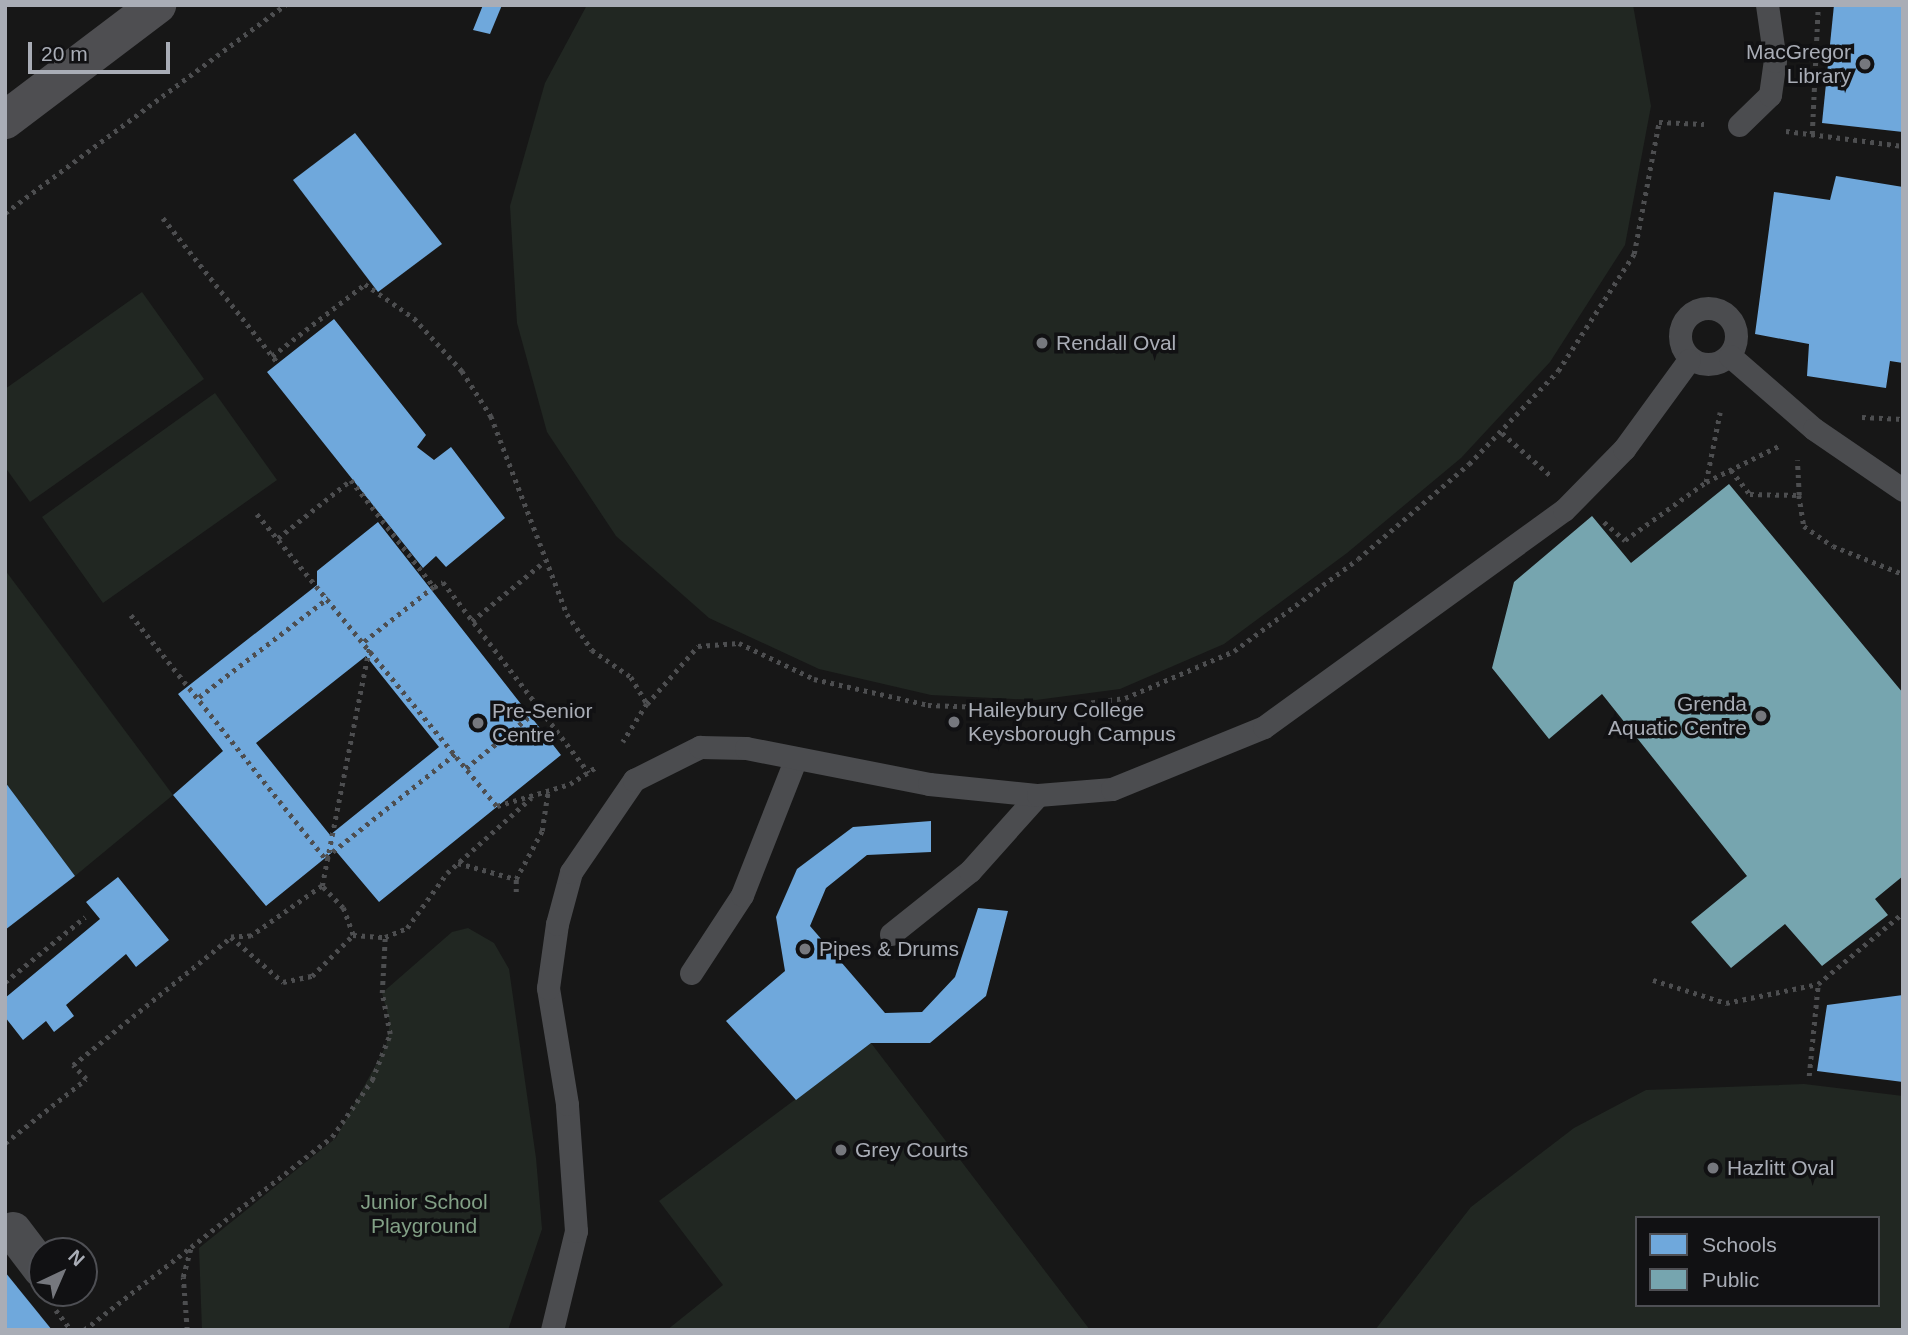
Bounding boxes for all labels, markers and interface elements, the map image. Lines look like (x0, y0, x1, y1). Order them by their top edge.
scale bar (32, 28, 173, 72)
place label: MacGregor Library (1746, 39, 1851, 89)
text: 20 m (41, 42, 88, 65)
marker: MacGregor Library (1857, 56, 1873, 72)
place label: Rendall Oval (1056, 330, 1176, 356)
marker: Rendall Oval (1034, 335, 1050, 351)
place label: Grenda Aquatic Centre (1608, 691, 1747, 741)
place label: Haileybury College Keysborough Campus (968, 697, 1176, 747)
place label: Pre-Senior Centre (492, 698, 592, 748)
marker: Grenda Aquatic Centre (1753, 708, 1769, 724)
marker: Haileybury College Keysborough Campus (946, 714, 962, 730)
marker: Pre-Senior Centre (470, 715, 486, 731)
place label: Pipes & Drums (819, 936, 959, 962)
marker: Pipes & Drums (797, 941, 813, 957)
place label: Grey Courts (855, 1137, 968, 1163)
marker: Grey Courts (833, 1142, 849, 1158)
place label: Hazlitt Oval (1727, 1155, 1834, 1181)
marker: Hazlitt Oval (1705, 1160, 1721, 1176)
park label: Junior School Playground (360, 1189, 488, 1239)
legend (1635, 1216, 1880, 1307)
text: Schools (1702, 1233, 1777, 1256)
north arrow (28, 1237, 98, 1307)
text: N (64, 1246, 89, 1270)
text: Public (1702, 1268, 1759, 1291)

